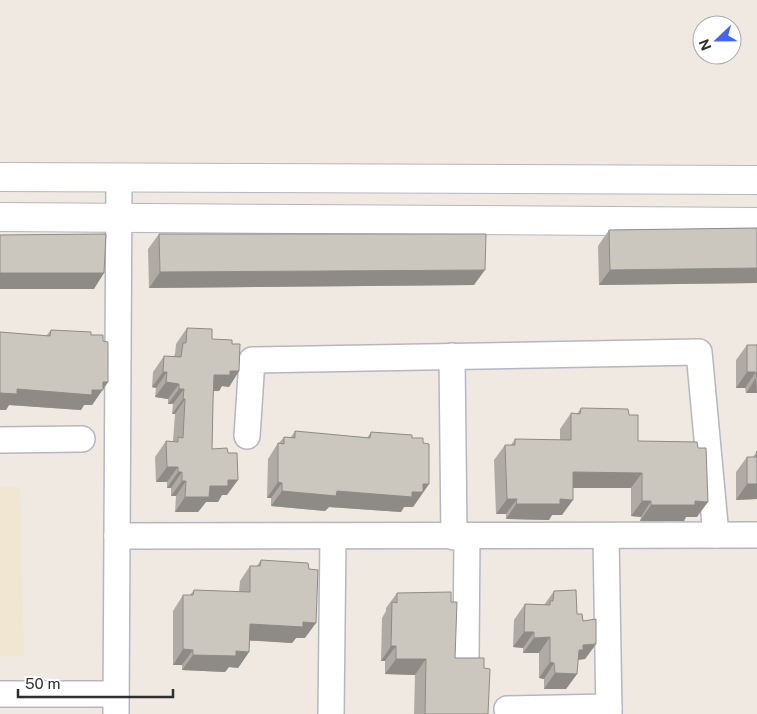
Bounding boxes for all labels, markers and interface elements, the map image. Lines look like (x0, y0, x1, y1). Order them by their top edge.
north arrow (692, 15, 742, 65)
text: N (695, 37, 714, 53)
scale bar (18, 666, 172, 698)
text: 50 m (25, 675, 60, 692)

